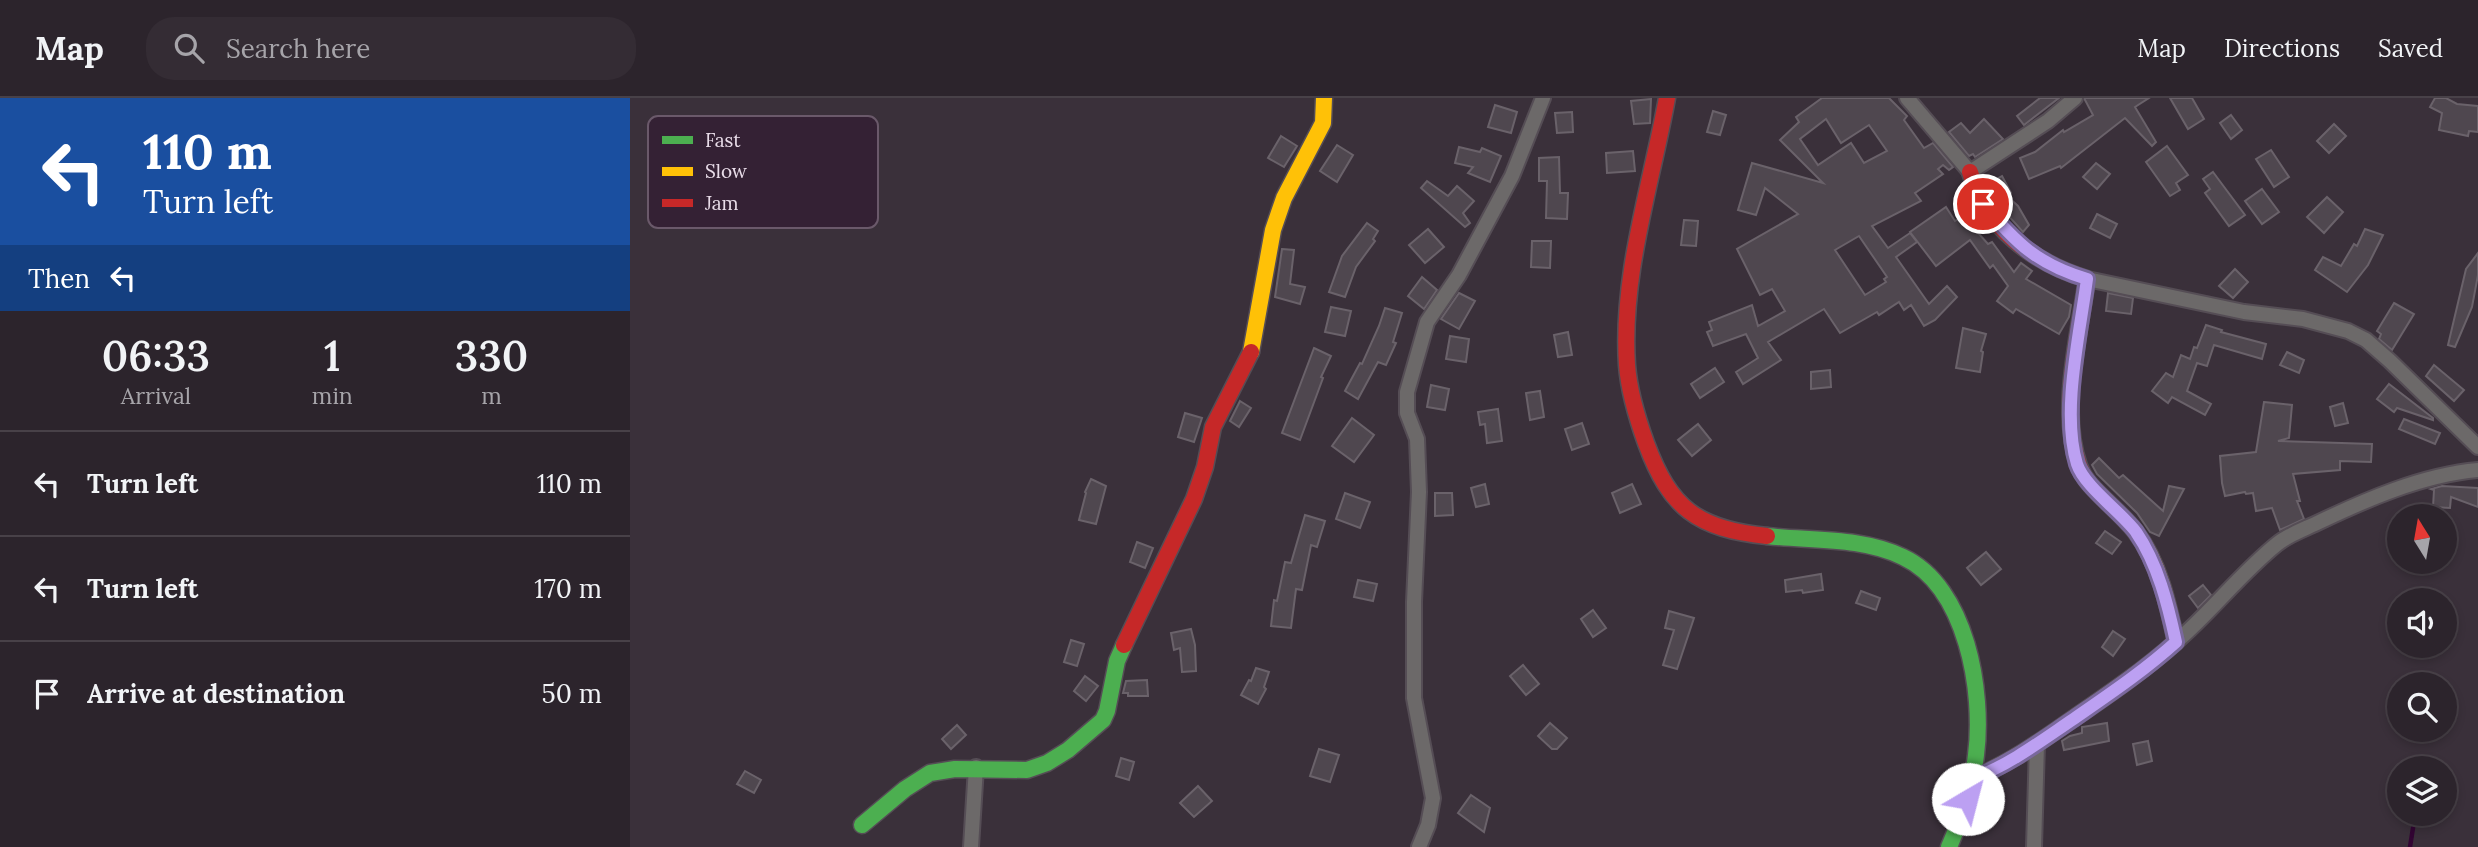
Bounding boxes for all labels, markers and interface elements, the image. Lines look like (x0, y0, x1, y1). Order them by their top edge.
search box (146, 17, 636, 80)
text: Map (35, 27, 104, 69)
icon: search (170, 29, 208, 67)
text: Search here (226, 32, 370, 65)
text: Map (2137, 33, 2186, 64)
text: Directions (2224, 33, 2340, 64)
text: Saved (2378, 33, 2443, 64)
legend (648, 116, 878, 228)
text: 110 m (143, 120, 272, 182)
icon: left (28, 126, 119, 217)
text: Fast (705, 128, 741, 152)
text: Slow (705, 159, 748, 183)
pin (1953, 174, 2013, 234)
text: Turn left (143, 181, 273, 222)
icon: arrive (1964, 185, 2002, 223)
text: Jam (704, 191, 739, 215)
icon: left (104, 259, 142, 297)
text: Then (28, 262, 90, 295)
text: 06:33 (102, 329, 210, 383)
text: 1 (324, 329, 341, 383)
text: 330 (455, 329, 528, 383)
text: Arrival (121, 381, 191, 410)
text: min (312, 381, 353, 410)
text: m (481, 381, 502, 410)
icon: left (28, 465, 66, 503)
text: Turn left (87, 467, 198, 500)
text: 110 m (537, 467, 602, 500)
north arrow (2387, 504, 2457, 574)
map controls (2387, 504, 2457, 826)
icon: left (28, 570, 66, 608)
text: Turn left (87, 572, 198, 605)
text: 170 m (534, 572, 602, 605)
button: sound (2387, 588, 2457, 658)
button: search (2387, 672, 2457, 742)
icon: arrive (28, 675, 66, 713)
text: Arrive at destination (87, 677, 345, 710)
text: 50 m (542, 677, 602, 710)
button: layers (2387, 756, 2457, 826)
position arrow (1931, 762, 2005, 836)

